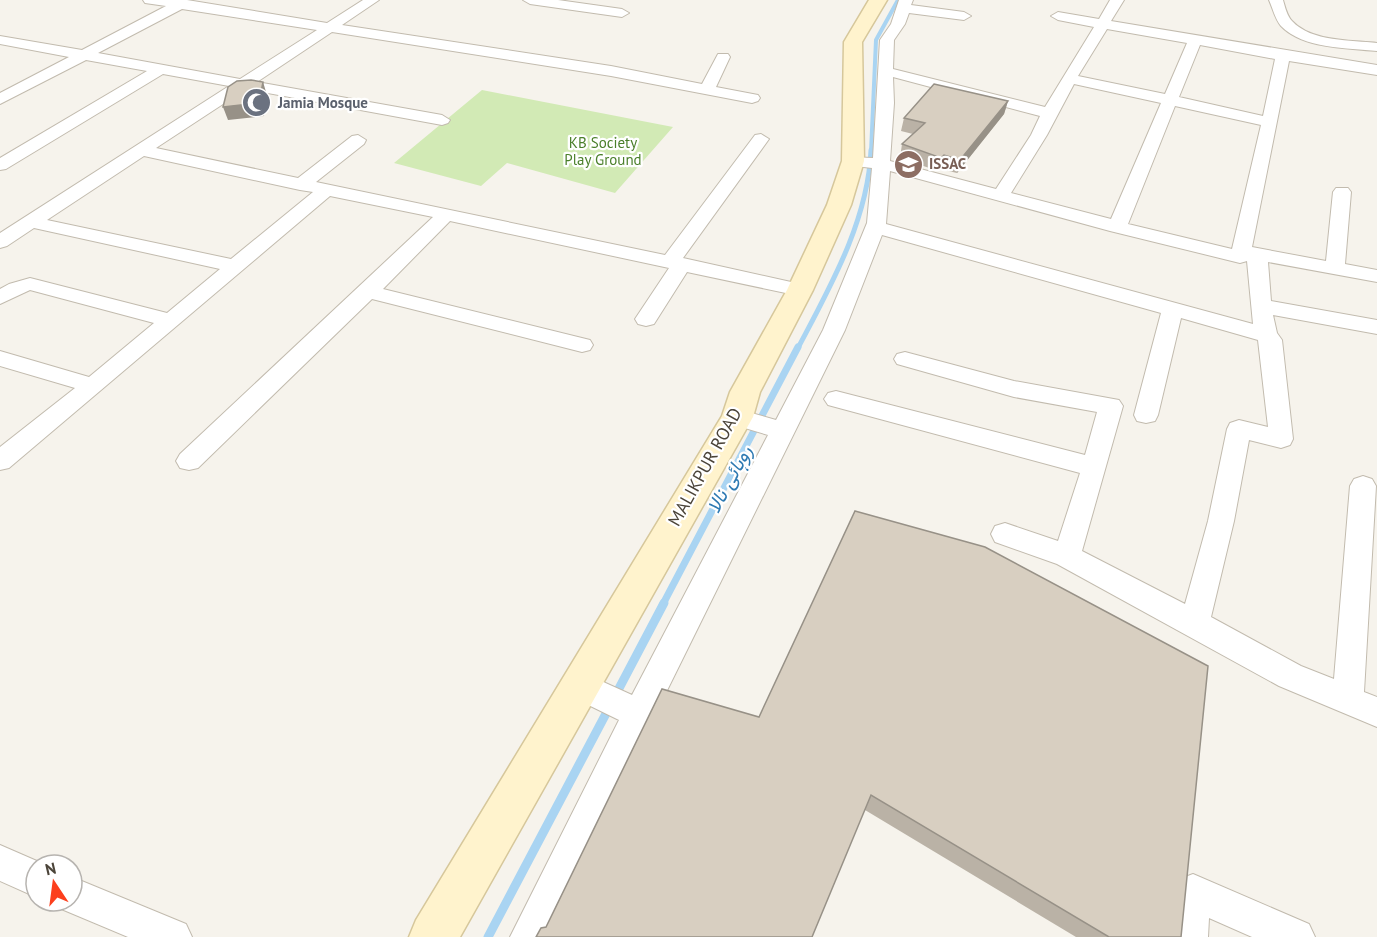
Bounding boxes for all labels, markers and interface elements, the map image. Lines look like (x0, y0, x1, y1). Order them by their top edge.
mosque icon: Jamia Mosque (241, 87, 273, 119)
place label: Jamia Mosque (277, 93, 368, 112)
park label: KB Society Play Ground (564, 133, 642, 169)
school or university icon: ISSAC (892, 148, 924, 180)
place label: ISSAC (929, 154, 967, 173)
street label: MALIKPUR ROAD (663, 404, 747, 530)
water label: روہائی نالا (700, 440, 759, 518)
north arrow (24, 853, 84, 913)
text: N (43, 857, 58, 879)

